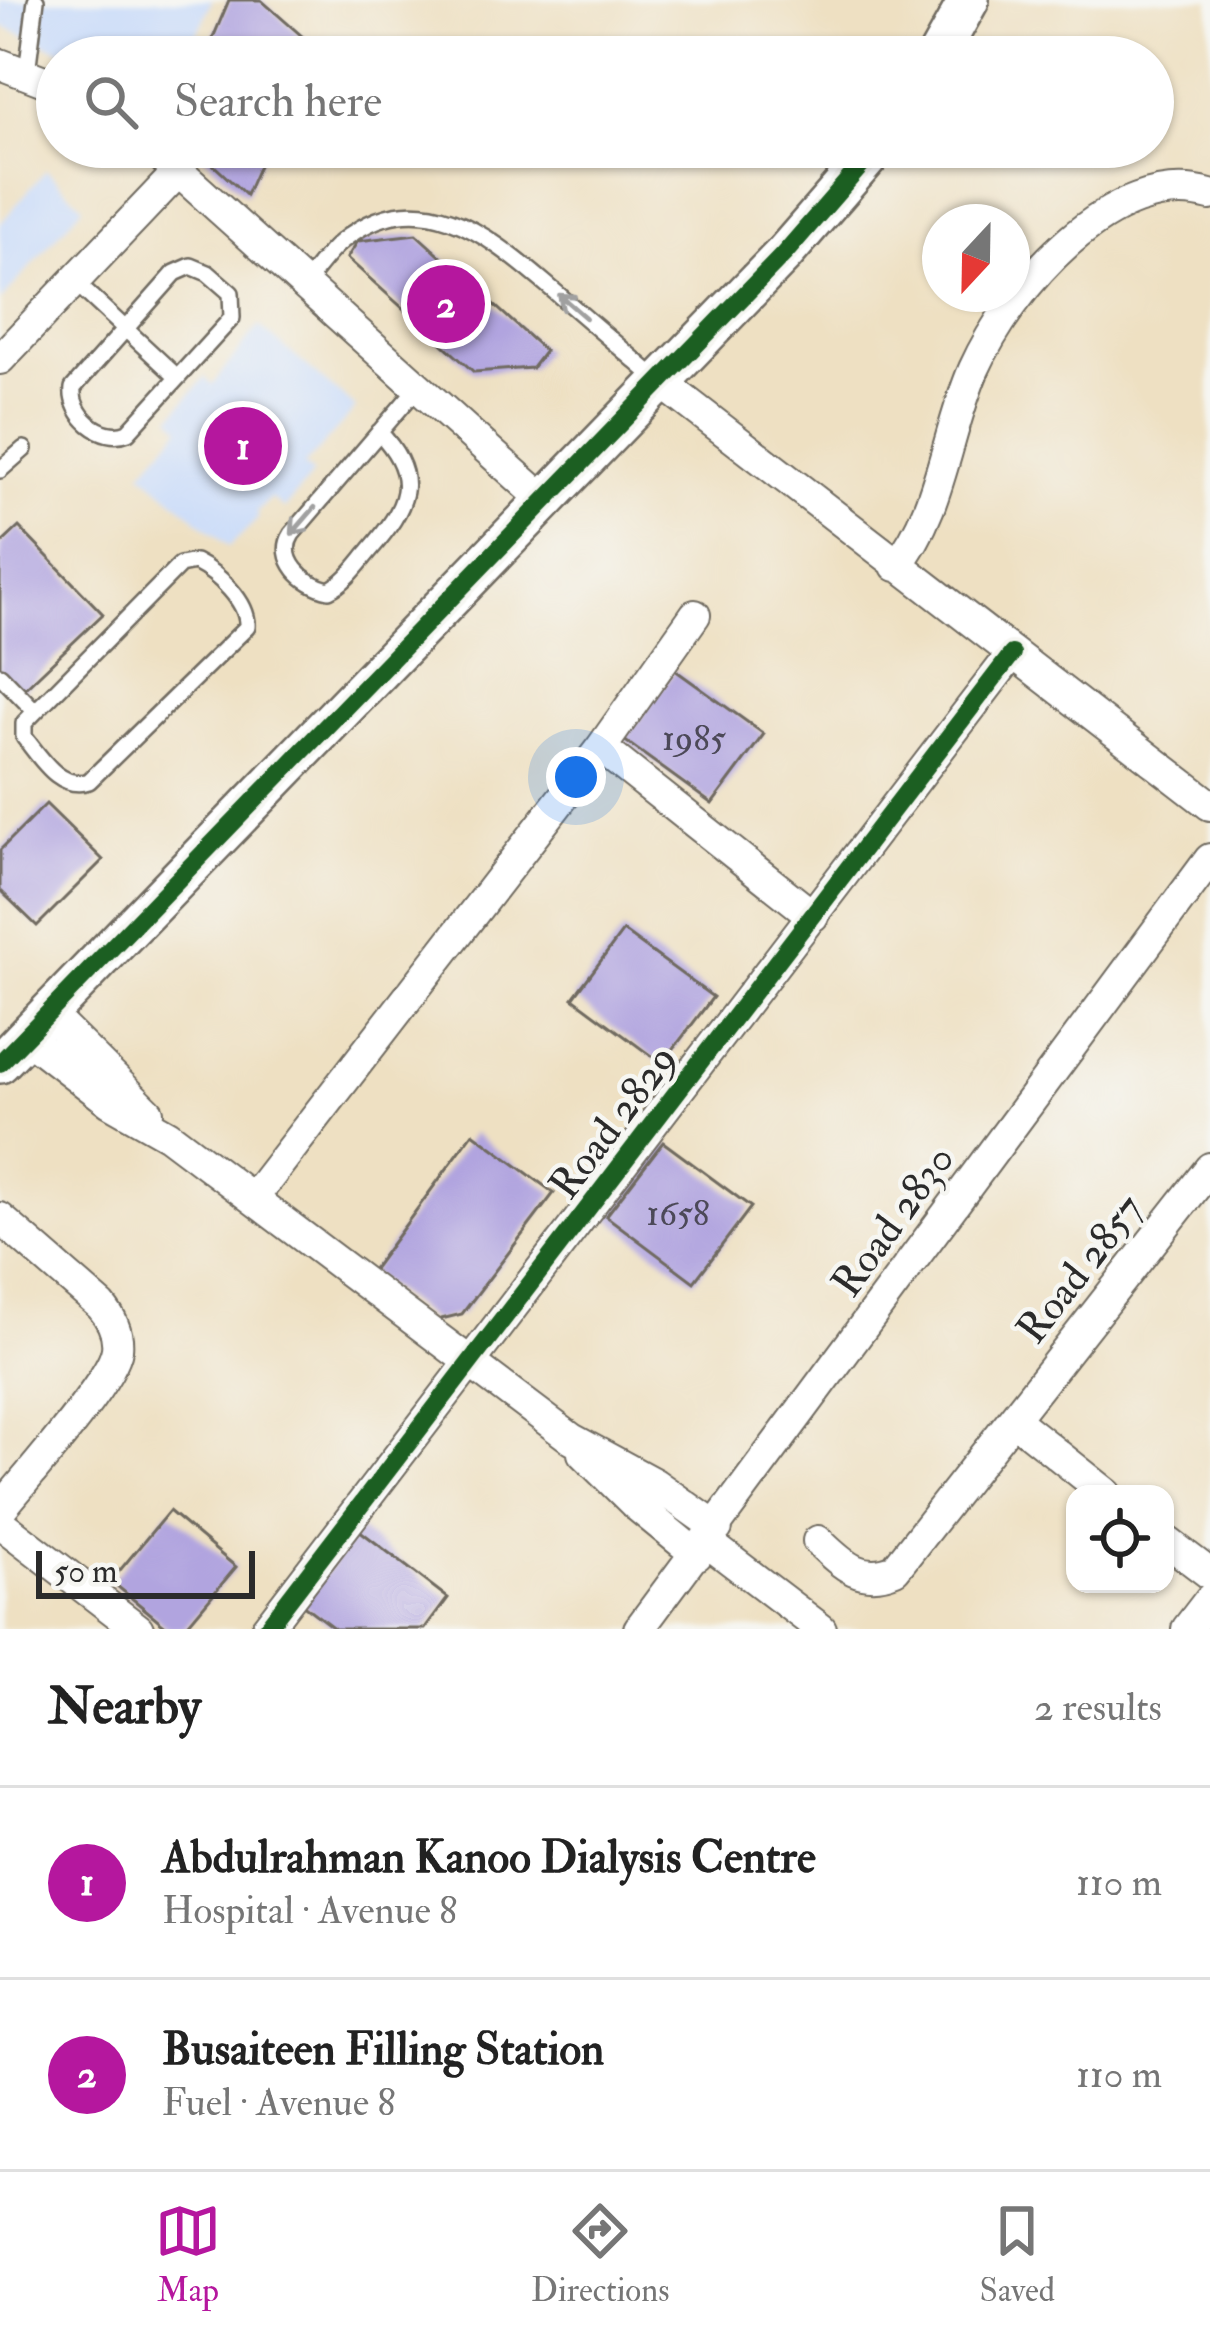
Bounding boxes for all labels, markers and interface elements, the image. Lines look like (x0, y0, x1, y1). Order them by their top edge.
search box (36, 36, 1174, 168)
icon: search (78, 69, 144, 135)
text: Search here (174, 74, 382, 130)
north arrow (922, 204, 1030, 312)
pin: 2 (407, 259, 485, 349)
one-way arrow (557, 293, 588, 320)
pin: 1 (204, 401, 282, 491)
one-way arrow (290, 505, 317, 536)
house number: 1985 (662, 716, 726, 761)
your location (546, 747, 606, 807)
street label: Road 2829 (539, 1035, 689, 1210)
street label: Road 2830 (821, 1135, 966, 1307)
street label: Road 2857 (1006, 1184, 1155, 1354)
house number: 1658 (646, 1191, 710, 1236)
map controls (1066, 1485, 1174, 1593)
button: locate (1066, 1485, 1174, 1593)
scale bar (36, 1545, 255, 1598)
text: 50 m (54, 1551, 118, 1592)
text: Nearby (48, 1675, 201, 1739)
text: 2 results (1034, 1683, 1162, 1732)
text: Abdulrahman Kanoo Dialysis Centre (162, 1830, 816, 1886)
text: 1 (80, 1858, 94, 1907)
text: 110 m (1076, 1858, 1162, 1907)
text: Hospital · Avenue 8 (162, 1886, 457, 1935)
text: Busaiteen Filling Station (162, 2022, 604, 2078)
text: 2 (77, 2050, 97, 2099)
text: 110 m (1076, 2050, 1162, 2099)
text: Fuel · Avenue 8 (162, 2078, 396, 2127)
tab: Map (155, 2198, 221, 2311)
tab: Directions (531, 2198, 670, 2311)
tab: Saved (980, 2198, 1055, 2311)

